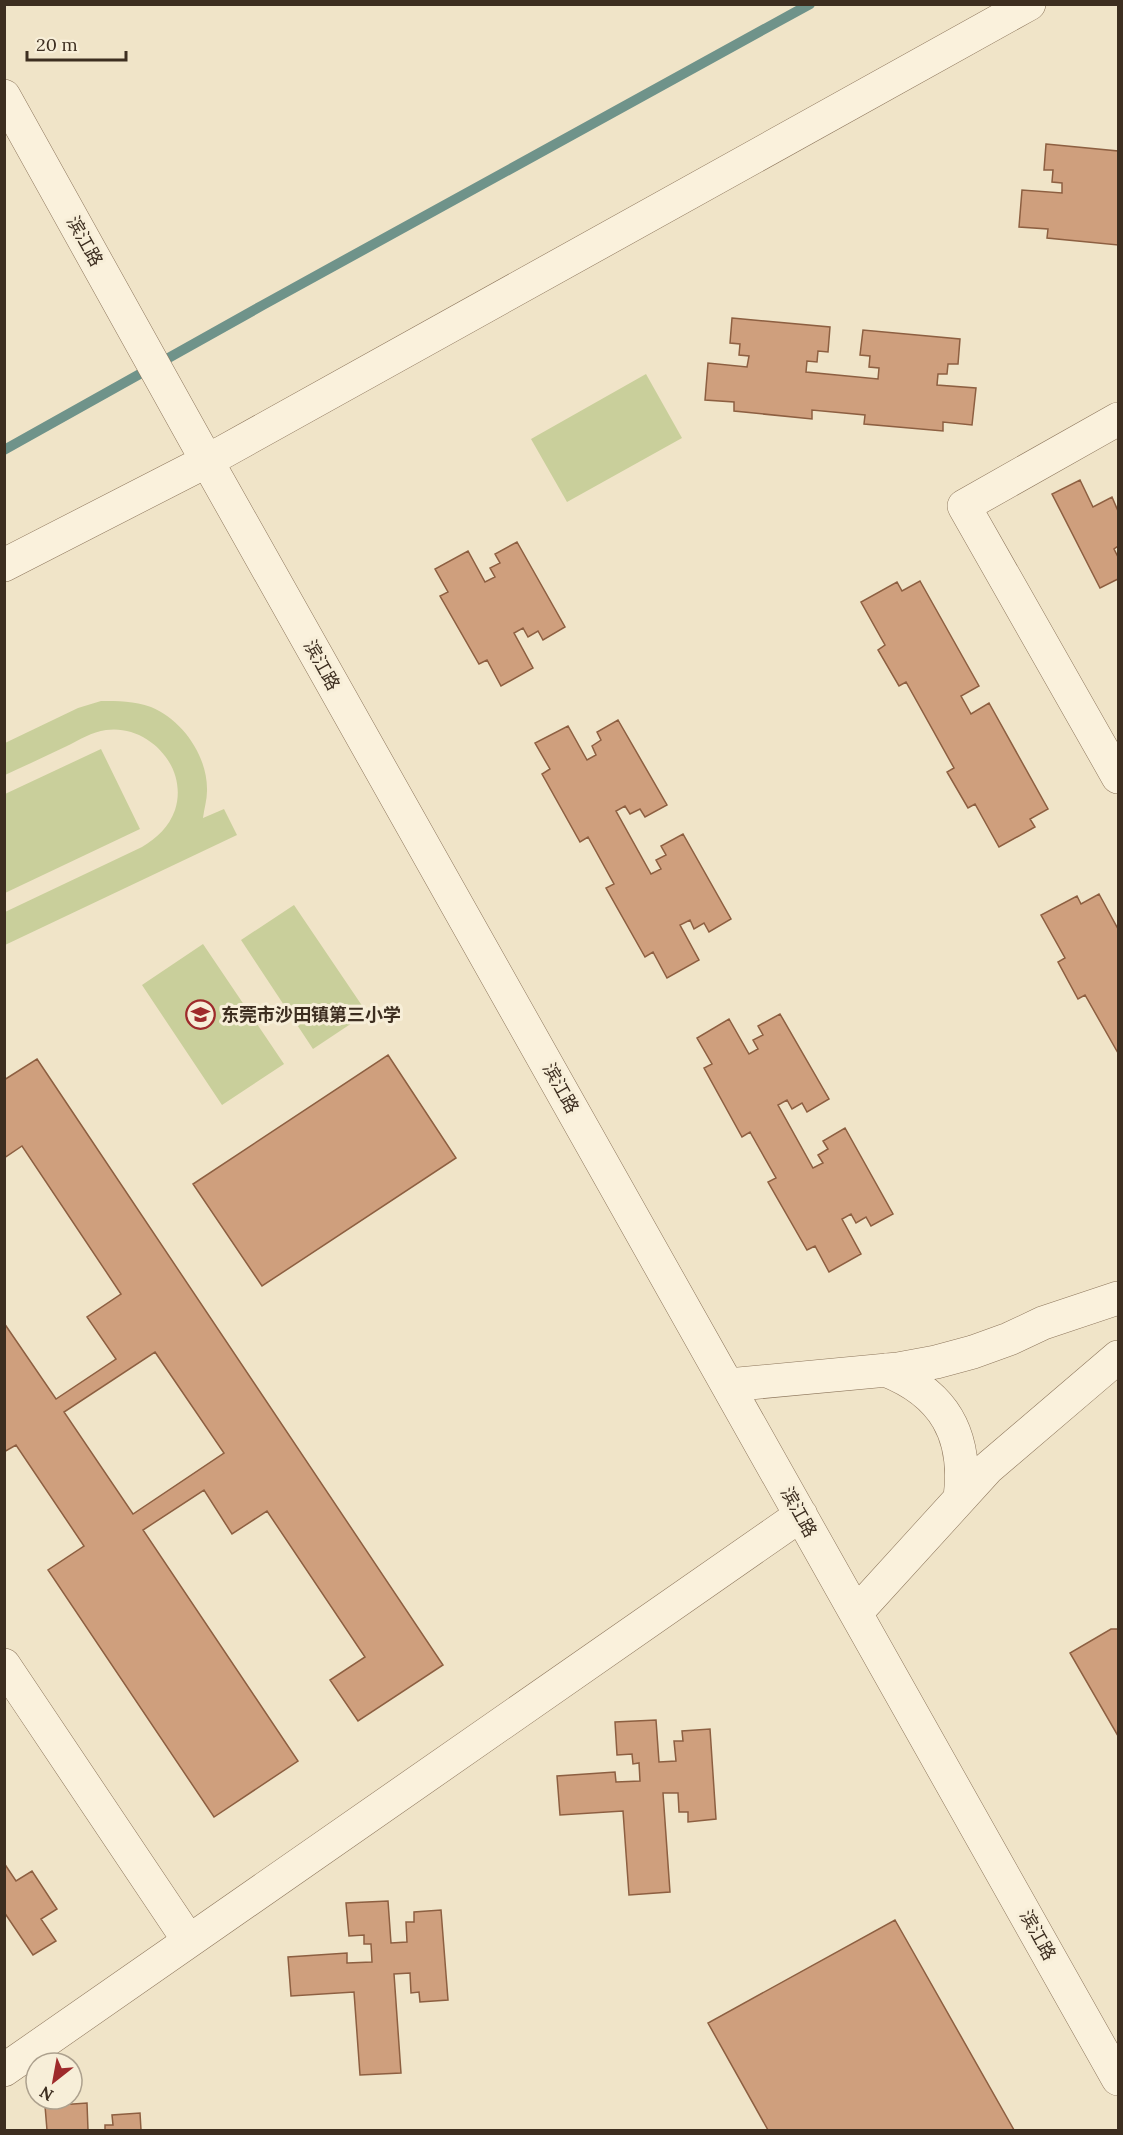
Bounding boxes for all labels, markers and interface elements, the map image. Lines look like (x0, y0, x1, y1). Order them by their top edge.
scale bar (27, 24, 126, 62)
text: 20 m (36, 33, 78, 56)
street label: 滨江路 (62, 212, 108, 270)
street label: 滨江路 (299, 636, 345, 694)
school or university icon: 东莞市沙田镇第三小学 (184, 998, 216, 1030)
place label: 东莞市沙田镇第三小学 (221, 1003, 401, 1026)
street label: 滨江路 (538, 1059, 584, 1117)
street label: 滨江路 (776, 1483, 822, 1541)
street label: 滨江路 (1015, 1906, 1061, 1964)
north arrow (24, 2051, 84, 2111)
text: N (36, 2082, 57, 2106)

